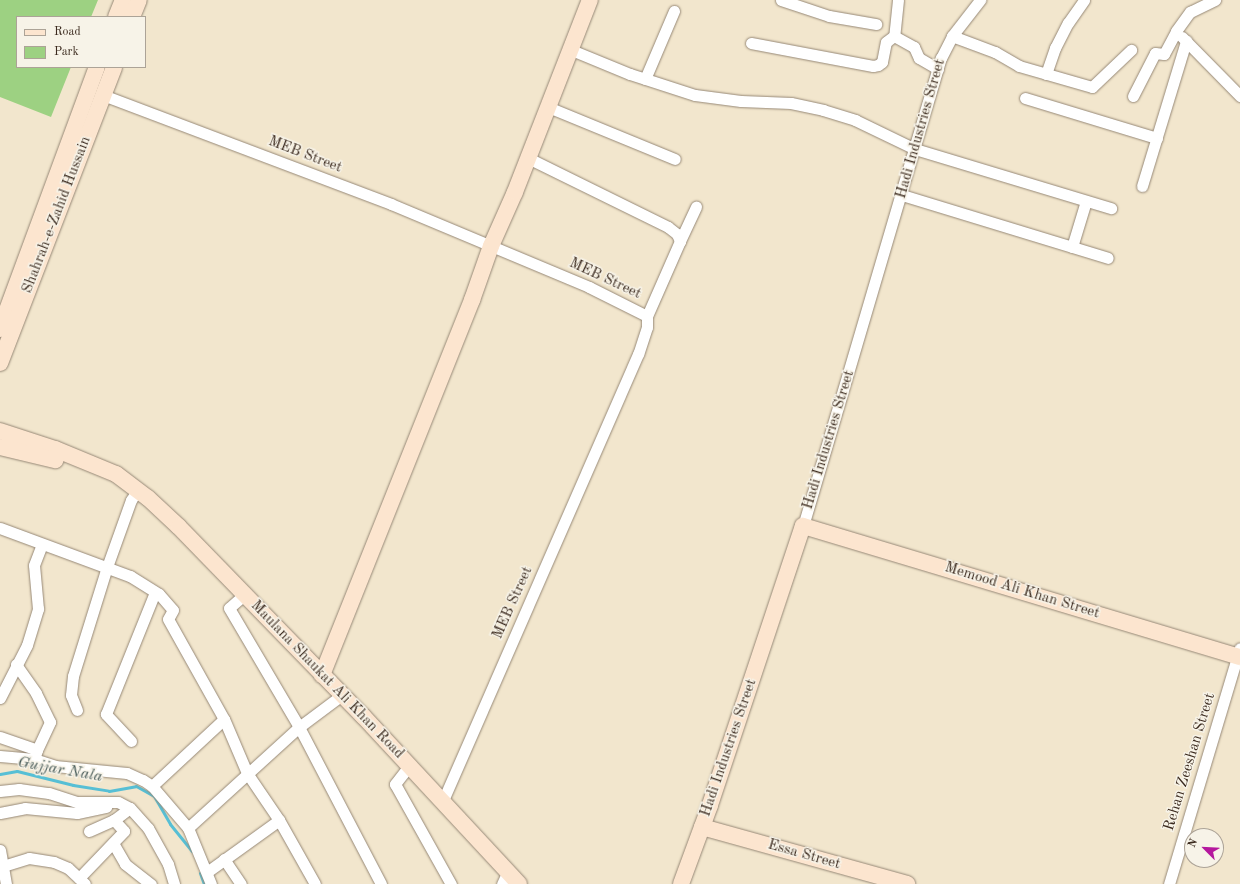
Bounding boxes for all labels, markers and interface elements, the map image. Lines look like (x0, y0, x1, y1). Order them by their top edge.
legend (16, 16, 146, 68)
text: Road (54, 26, 81, 38)
text: Park (54, 46, 79, 58)
street label: Hadi Industries Street (892, 57, 950, 201)
street label: MEB Street (266, 133, 344, 177)
street label: Shahrah-e-Zahid Hussain (19, 134, 95, 296)
street label: MEB Street (566, 255, 644, 303)
street label: Hadi Industries Street (799, 368, 859, 512)
street label: Memood Ali Khan Street (942, 559, 1102, 623)
street label: MEB Street (489, 564, 537, 642)
street label: Maulana Shaukat Ali Khan Road (247, 597, 407, 763)
street label: Hadi Industries Street (697, 677, 761, 819)
street label: Rehan Zeeshan Street (1160, 691, 1220, 833)
water label: Gujjar Nala (16, 753, 104, 787)
north arrow (1184, 828, 1224, 868)
street label: Essa Street (766, 836, 842, 874)
text: N (1187, 837, 1200, 849)

